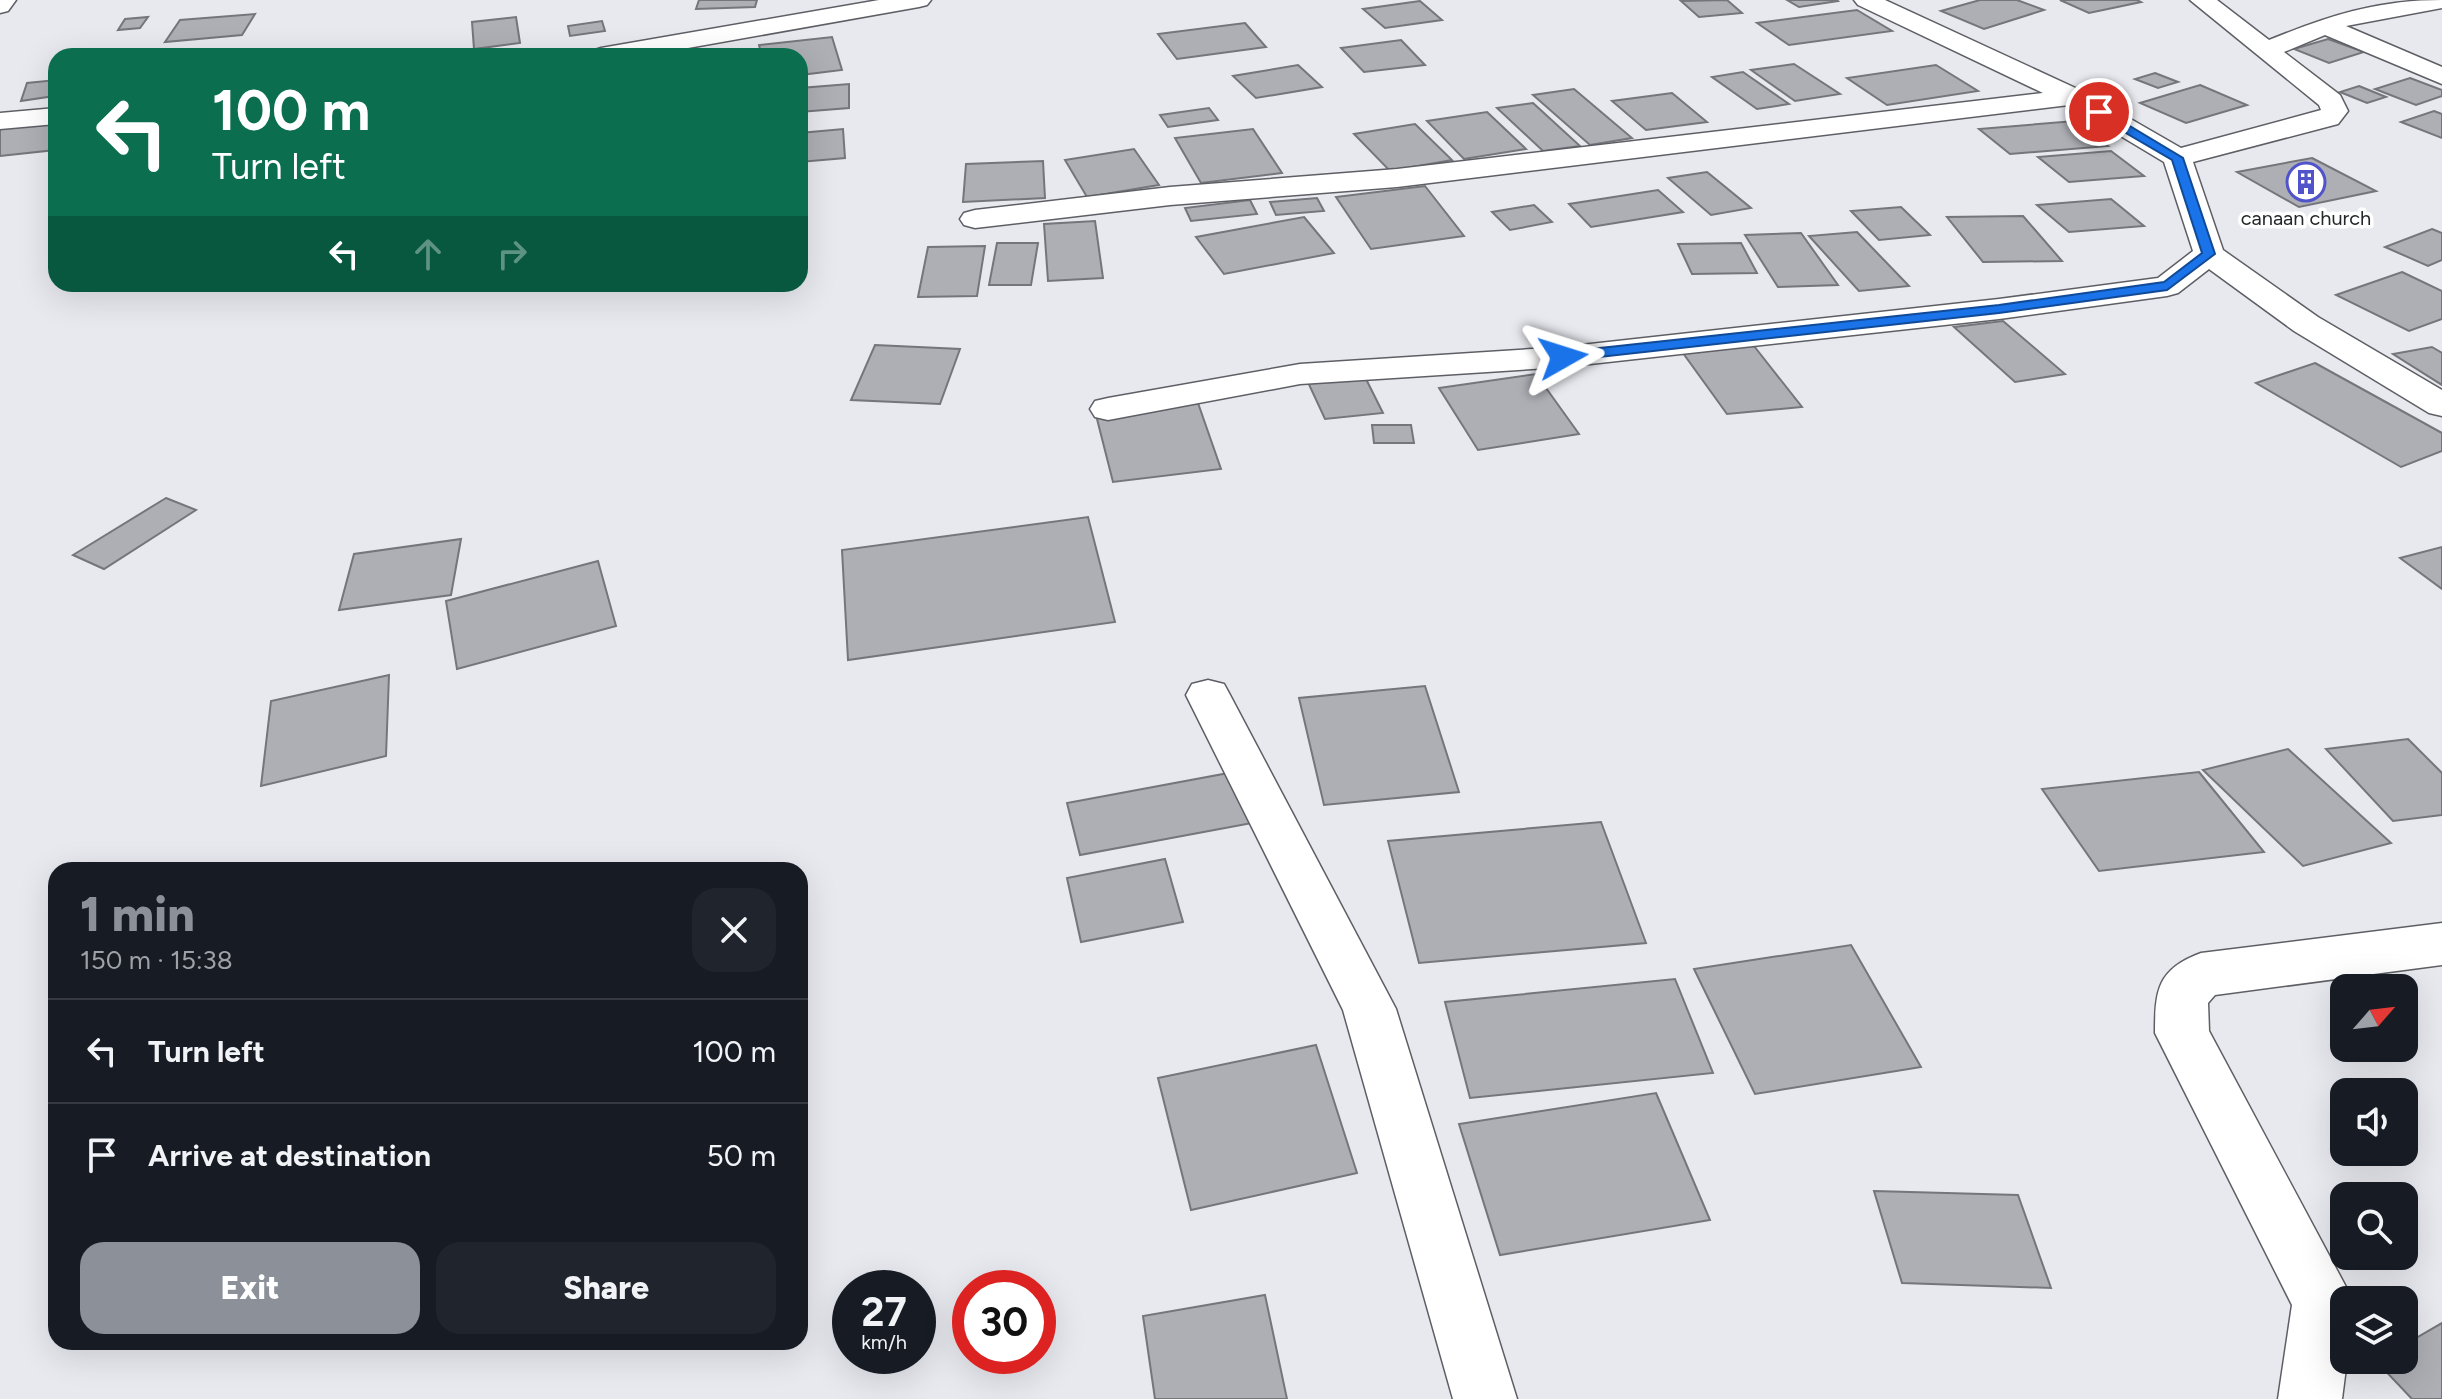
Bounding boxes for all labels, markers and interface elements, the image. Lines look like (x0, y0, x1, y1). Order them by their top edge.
text: 100 m (212, 77, 370, 144)
pin (2065, 78, 2133, 146)
icon: left (80, 80, 184, 184)
icon: arrive (2077, 90, 2121, 134)
text: Turn left (212, 145, 346, 188)
building icon: canaan church (2285, 161, 2327, 203)
place label: canaan church (2241, 206, 2371, 230)
icon: left (322, 232, 366, 276)
icon: ahead (406, 232, 450, 276)
icon: right (490, 232, 534, 276)
position arrow (1521, 315, 1605, 399)
text: 1 min (80, 885, 195, 943)
button: close (692, 888, 776, 972)
text: 150 m · 15:38 (80, 944, 233, 976)
north arrow (2330, 974, 2418, 1062)
map controls (2330, 974, 2418, 1374)
icon: left (80, 1029, 124, 1073)
text: Turn left (148, 1033, 265, 1070)
text: 100 m (692, 1033, 776, 1070)
button: sound (2330, 1078, 2418, 1166)
icon: arrive (80, 1133, 124, 1177)
text: Arrive at destination (148, 1137, 431, 1174)
text: 50 m (707, 1137, 776, 1174)
button: search (2330, 1182, 2418, 1270)
button: Exit (80, 1242, 420, 1334)
button: Share (436, 1242, 776, 1334)
speed limit sign: 30 (952, 1270, 1056, 1374)
button: layers (2330, 1286, 2418, 1374)
text: 27 (861, 1288, 907, 1336)
text: km/h (861, 1330, 907, 1354)

